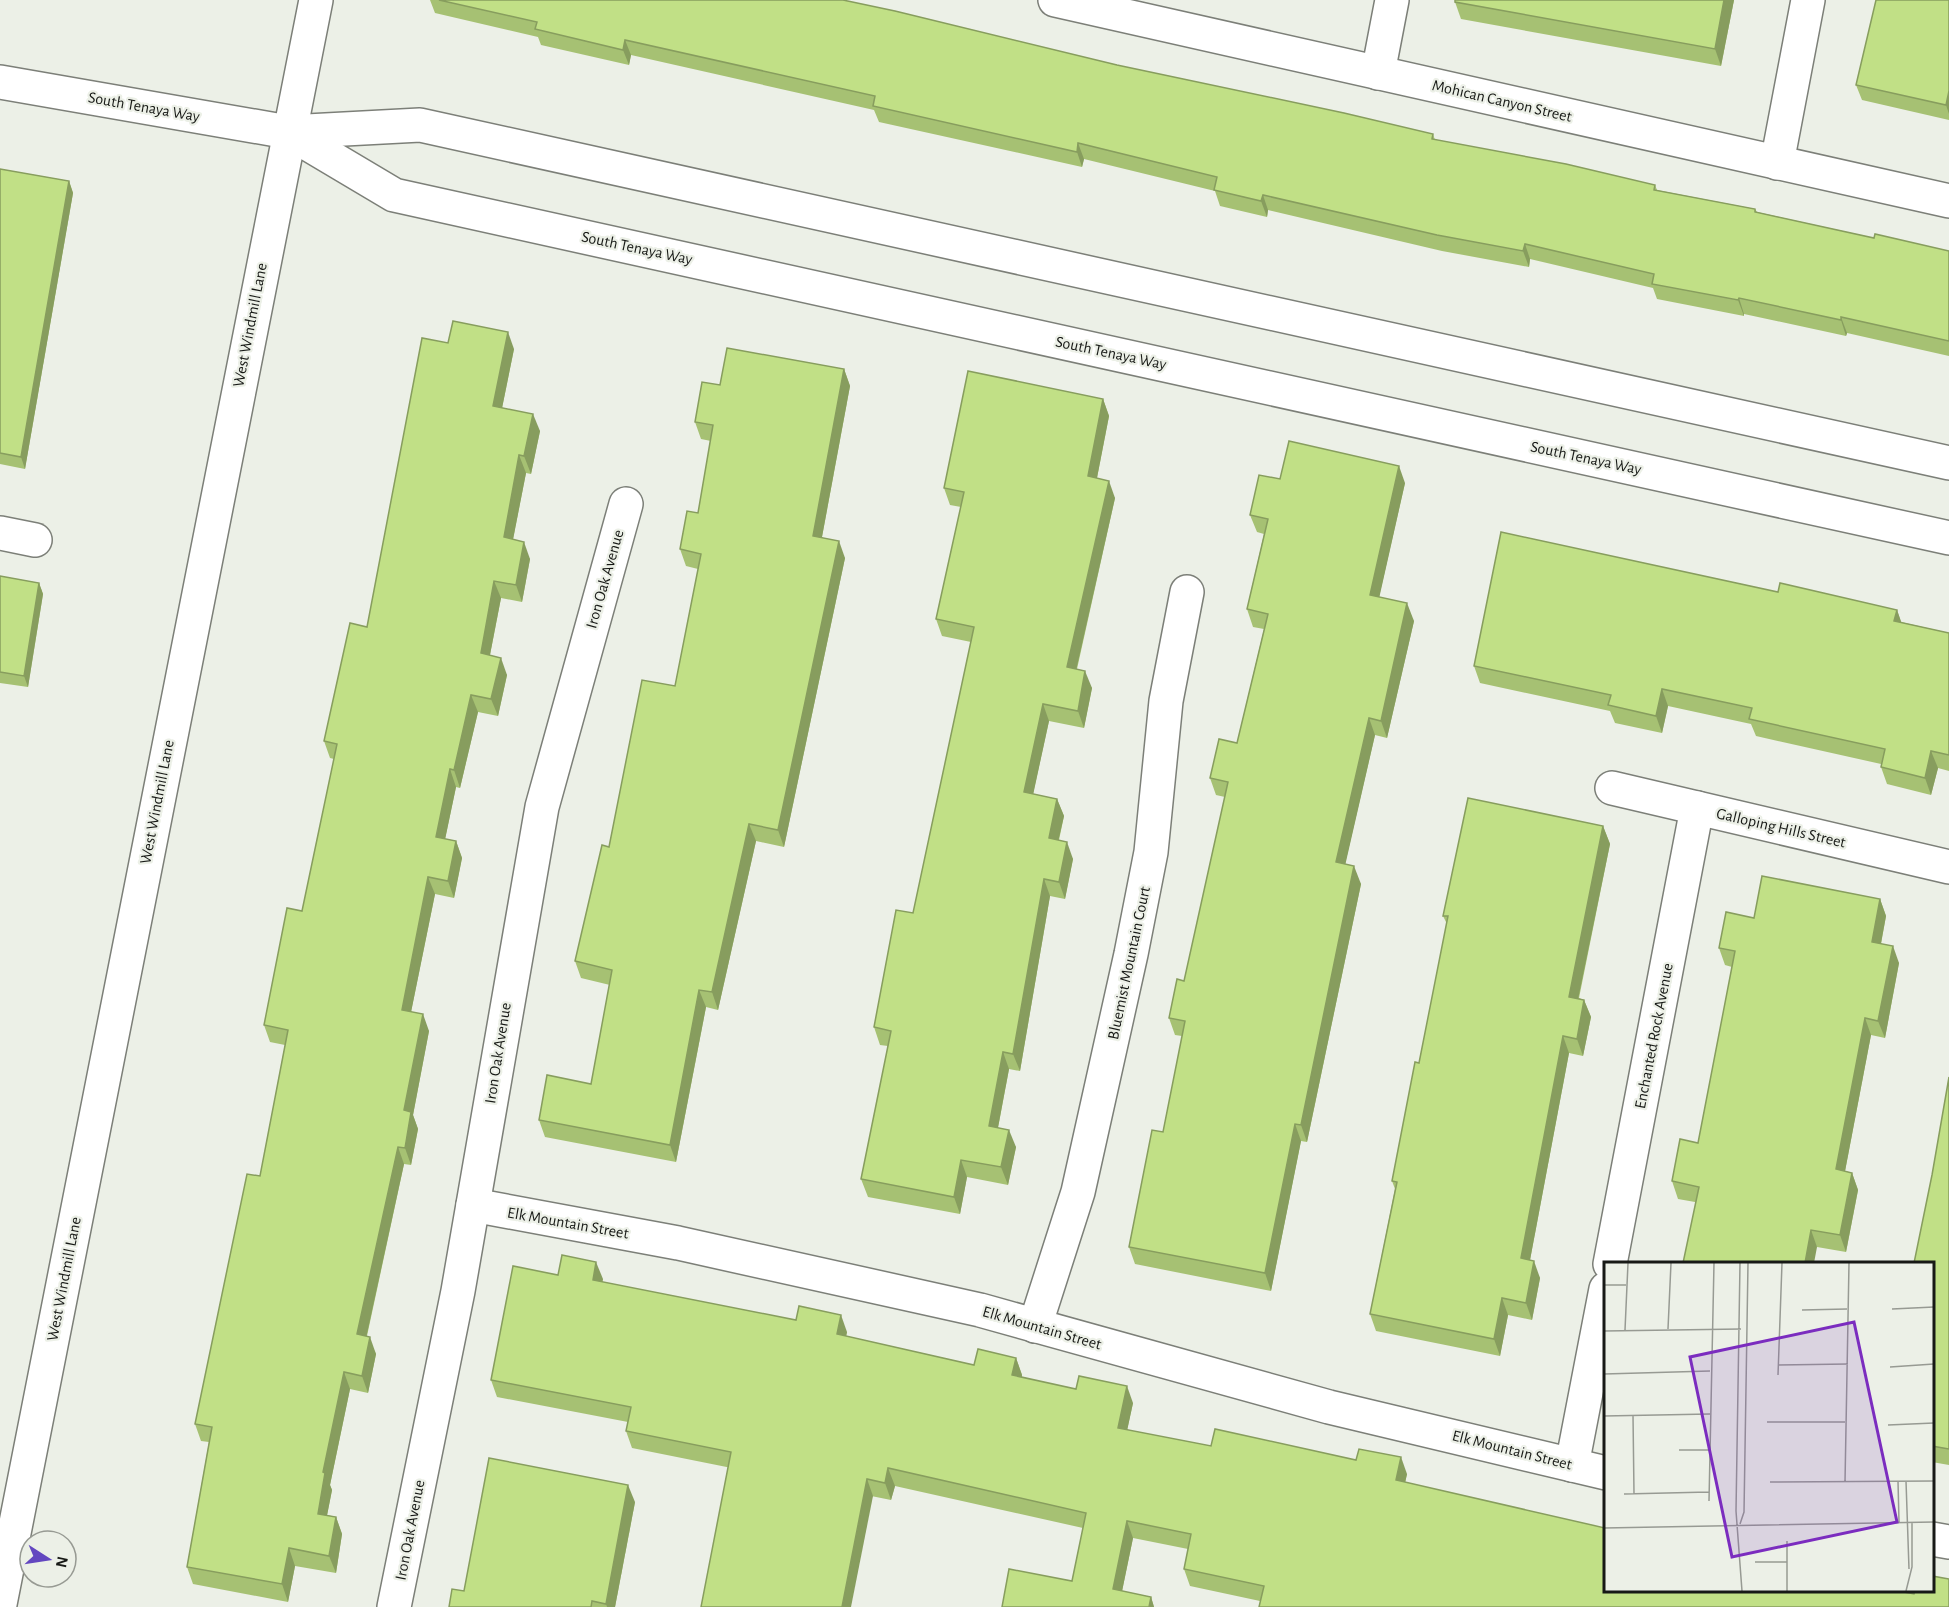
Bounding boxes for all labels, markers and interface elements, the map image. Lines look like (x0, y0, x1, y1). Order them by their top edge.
street label: Mohican Canyon Street (1430, 77, 1573, 126)
street label: South Tenaya Way (87, 89, 201, 126)
street label: South Tenaya Way (580, 228, 694, 269)
street label: West Windmill Lane (230, 262, 270, 388)
street label: South Tenaya Way (1054, 333, 1168, 374)
street label: South Tenaya Way (1529, 438, 1643, 479)
street label: Iron Oak Avenue (583, 528, 627, 630)
street label: West Windmill Lane (137, 739, 177, 865)
street label: Galloping Hills Street (1715, 805, 1847, 851)
street label: Bluemist Mountain Court (1105, 885, 1153, 1041)
street label: Enchanted Rock Avenue (1632, 962, 1676, 1110)
street label: Iron Oak Avenue (482, 1001, 514, 1105)
street label: Elk Mountain Street (506, 1204, 630, 1242)
street label: West Windmill Lane (44, 1216, 84, 1342)
inset map (1604, 1262, 1934, 1592)
street label: Elk Mountain Street (981, 1303, 1103, 1353)
street label: Elk Mountain Street (1450, 1427, 1574, 1473)
street label: Iron Oak Avenue (392, 1478, 428, 1582)
north arrow (18, 1529, 78, 1589)
text: N (53, 1555, 71, 1569)

